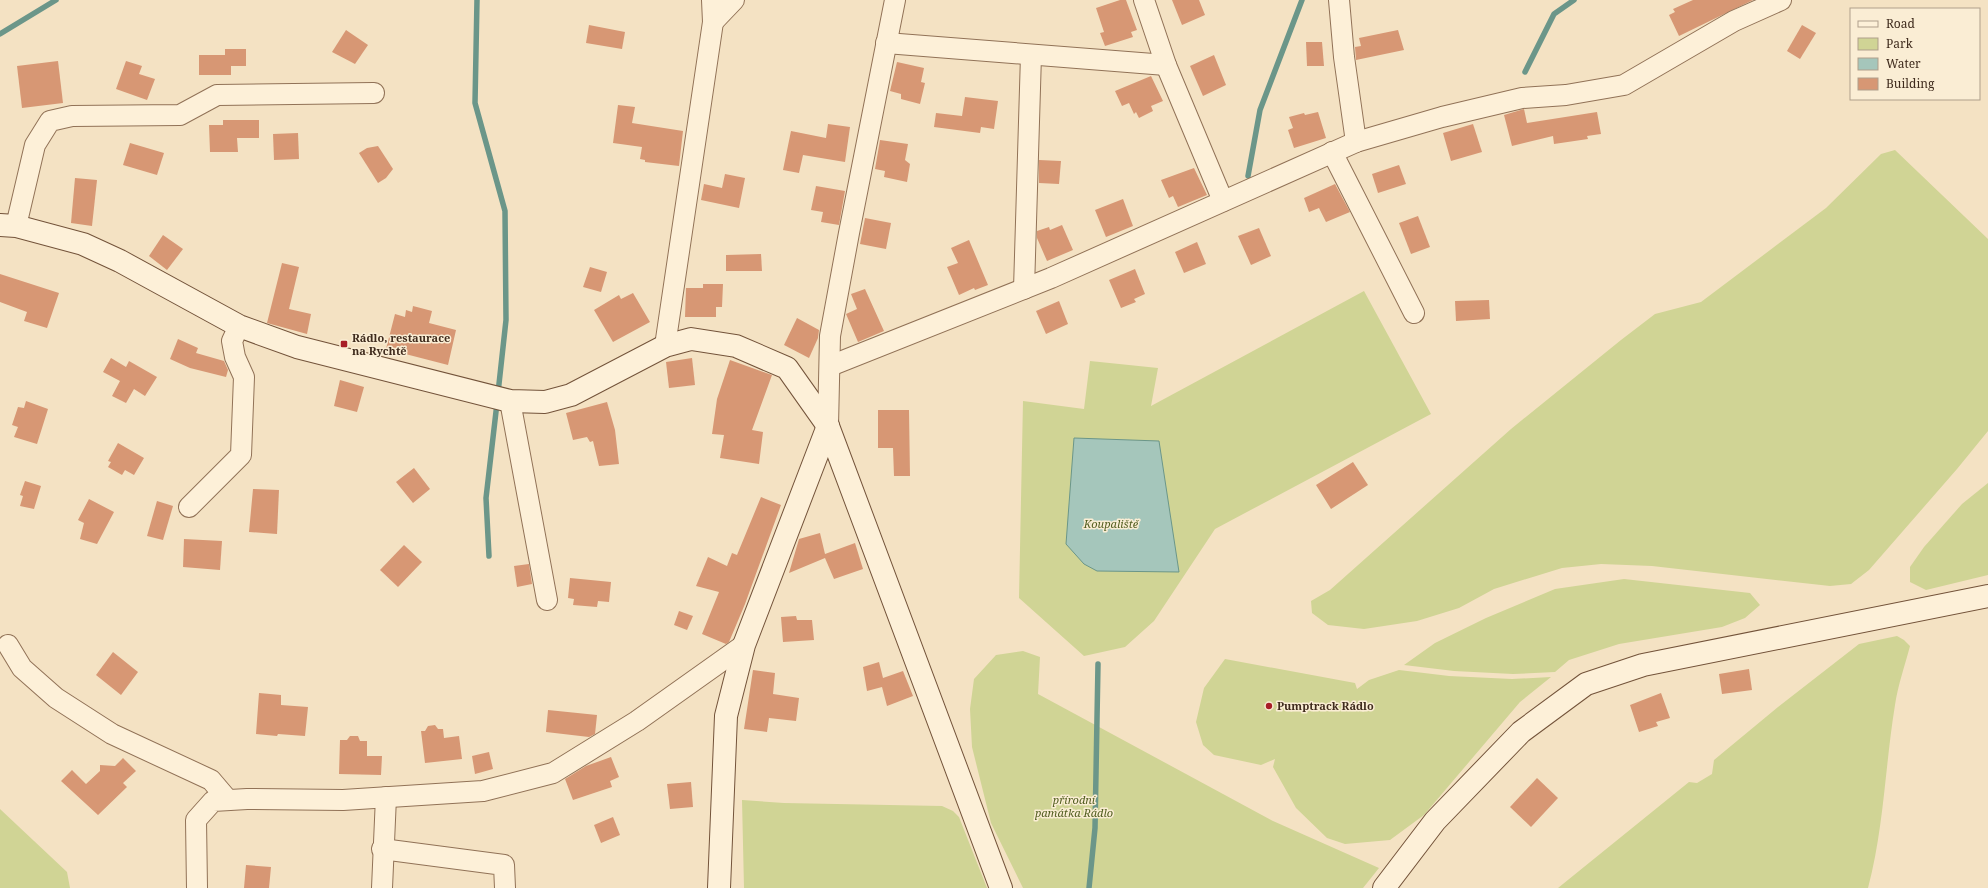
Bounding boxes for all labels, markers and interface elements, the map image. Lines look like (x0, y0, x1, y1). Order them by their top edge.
legend (1850, 8, 1980, 100)
text: Road (1886, 15, 1916, 32)
text: Park (1886, 35, 1914, 52)
text: Water (1886, 55, 1921, 72)
text: Building (1886, 75, 1935, 92)
place label: Rádlo, restaurace na Rychtě (352, 330, 450, 358)
marker: Rádlo, restaurace na Rychtě (339, 339, 349, 349)
park label: Koupaliště (1083, 516, 1140, 531)
place label: Pumptrack Rádlo (1277, 698, 1374, 713)
marker: Pumptrack Rádlo (1264, 701, 1274, 711)
park label: přírodní památka Rádlo (1034, 792, 1113, 820)

